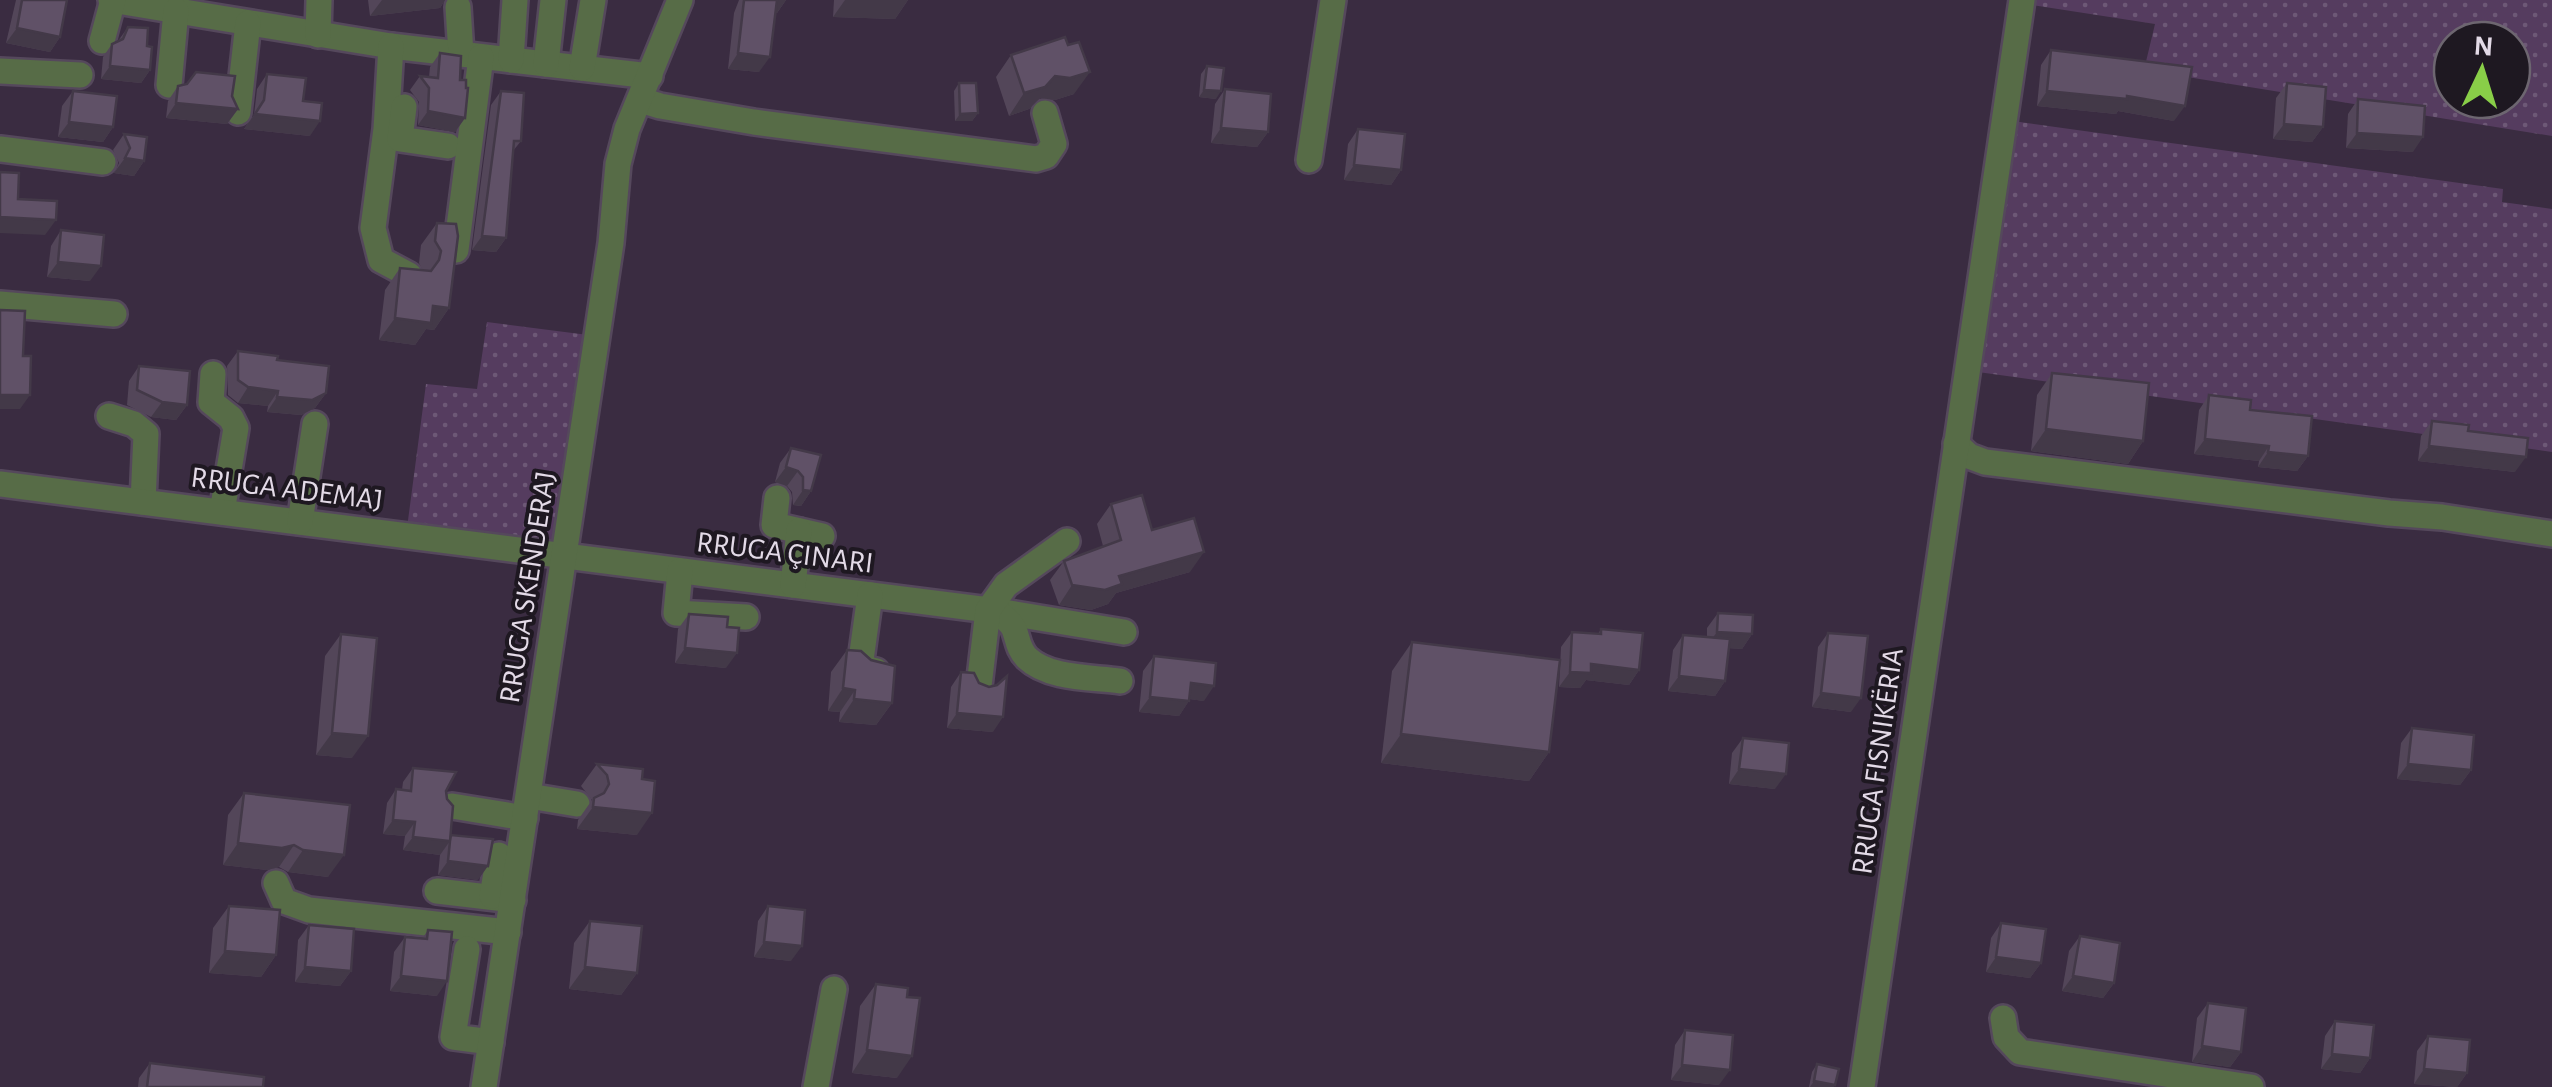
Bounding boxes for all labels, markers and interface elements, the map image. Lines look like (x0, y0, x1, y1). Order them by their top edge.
north arrow (2432, 20, 2532, 120)
text: N (2473, 32, 2494, 62)
street label: RRUGA ADEMAJ (189, 462, 385, 516)
street label: RRUGA SKENDERAJ (495, 469, 561, 705)
street label: RRUGA ÇINARI (695, 527, 875, 579)
street label: RRUGA FISNIKËRIA (1846, 646, 1909, 876)

